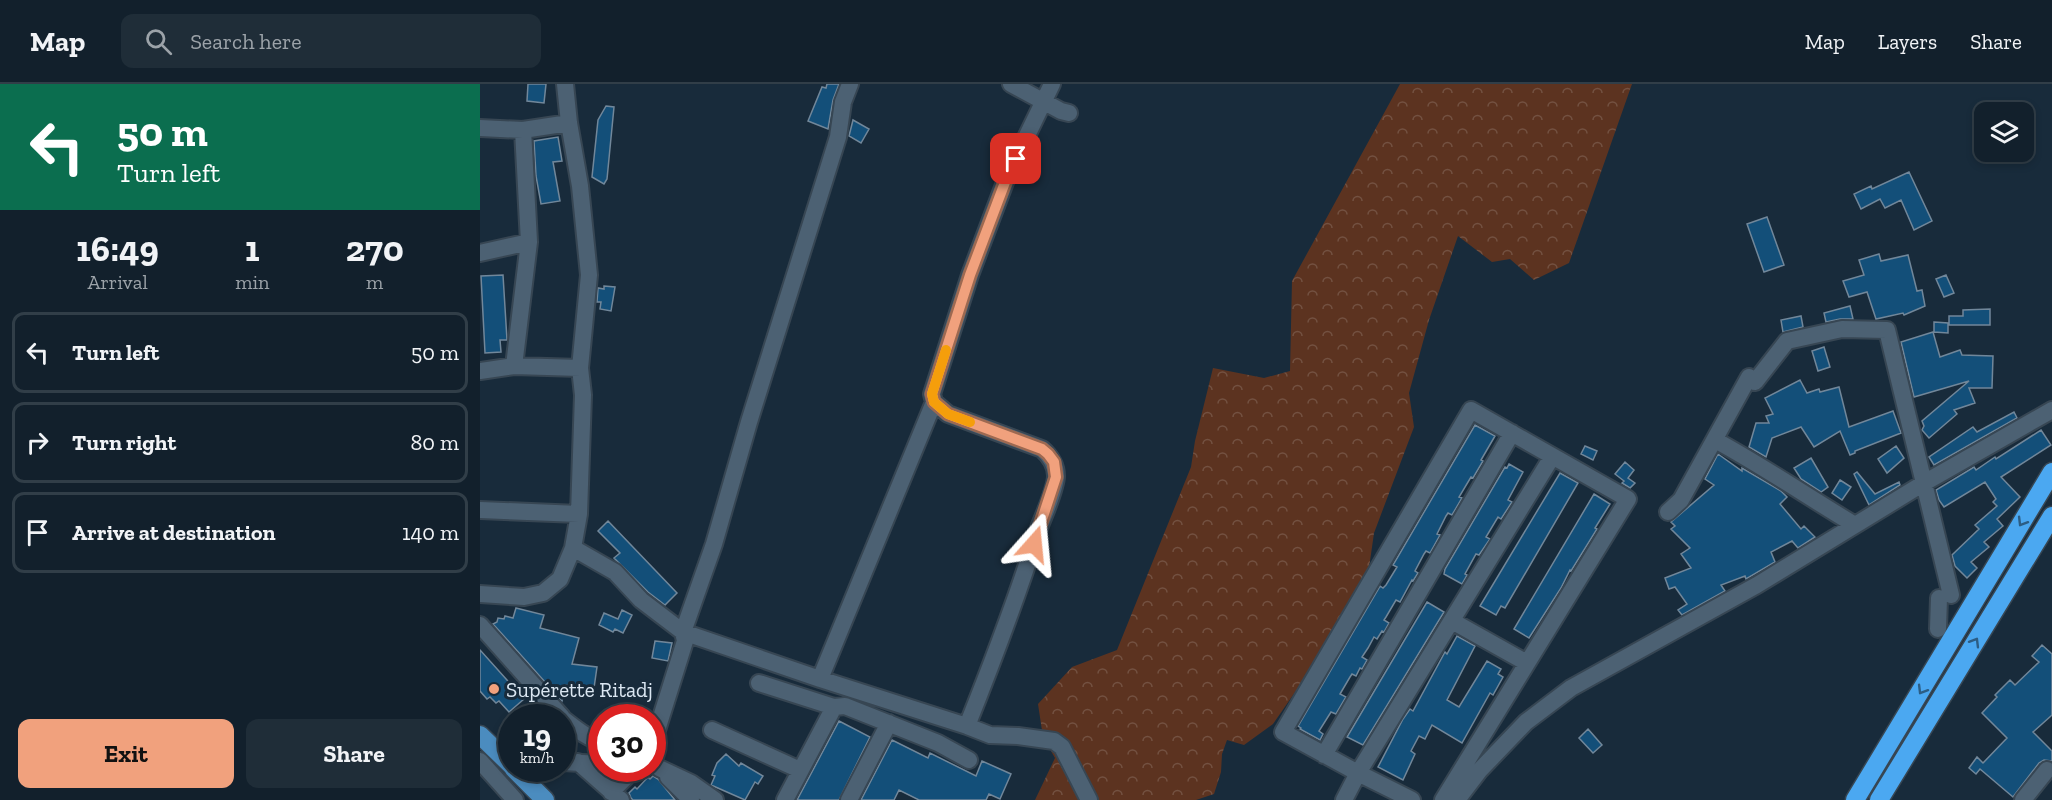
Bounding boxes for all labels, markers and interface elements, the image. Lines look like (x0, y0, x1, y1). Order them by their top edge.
search box (121, 14, 541, 68)
text: Map (30, 25, 85, 58)
icon: search (142, 25, 175, 58)
text: Search here (190, 28, 302, 55)
text: Map (1805, 29, 1845, 54)
text: Layers (1878, 29, 1937, 54)
text: Share (1970, 29, 2022, 54)
map controls (1974, 102, 2034, 162)
button: layers (1974, 102, 2034, 162)
text: 50 m (117, 106, 208, 157)
icon: left (18, 108, 96, 186)
pin (990, 133, 1041, 184)
icon: arrive (999, 142, 1032, 175)
text: Turn left (117, 157, 220, 189)
text: 16:49 (76, 227, 159, 270)
text: 1 (245, 227, 260, 270)
text: 270 (346, 227, 404, 270)
text: Arrival (87, 270, 148, 294)
text: min (235, 270, 269, 294)
text: m (366, 270, 383, 294)
icon: left (21, 336, 54, 369)
text: Turn left (72, 339, 159, 366)
text: 50 m (411, 339, 459, 366)
icon: right (21, 426, 54, 459)
text: Turn right (72, 429, 176, 456)
text: 80 m (411, 429, 459, 456)
position arrow (1002, 512, 1066, 576)
icon: arrive (21, 516, 54, 549)
one-way arrow (2018, 516, 2029, 526)
text: Arrive at destination (72, 519, 275, 546)
text: 140 m (402, 519, 459, 546)
one-way arrow (1968, 638, 1980, 648)
place label: Supérette Ritadj (506, 677, 653, 703)
marker: Supérette Ritadj (487, 682, 501, 696)
one-way arrow (1917, 684, 1929, 694)
speed limit sign: 30 (588, 704, 666, 782)
text: 19 (523, 718, 551, 754)
button: Exit (18, 719, 234, 788)
button: Share (246, 719, 462, 788)
text: km/h (520, 749, 554, 767)

